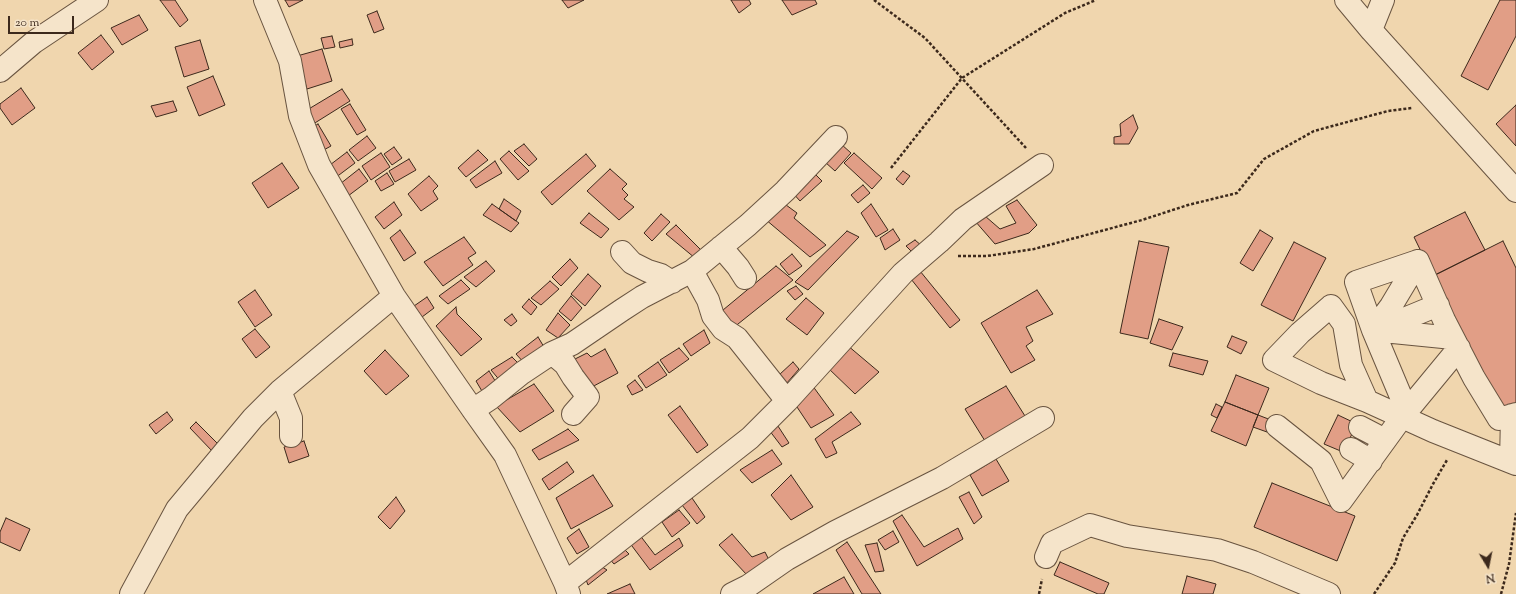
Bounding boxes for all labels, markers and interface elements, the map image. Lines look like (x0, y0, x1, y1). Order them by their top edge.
scale bar (10, 8, 76, 34)
text: 20 m (15, 14, 39, 32)
north arrow (1468, 546, 1508, 586)
text: N (1484, 569, 1496, 586)

